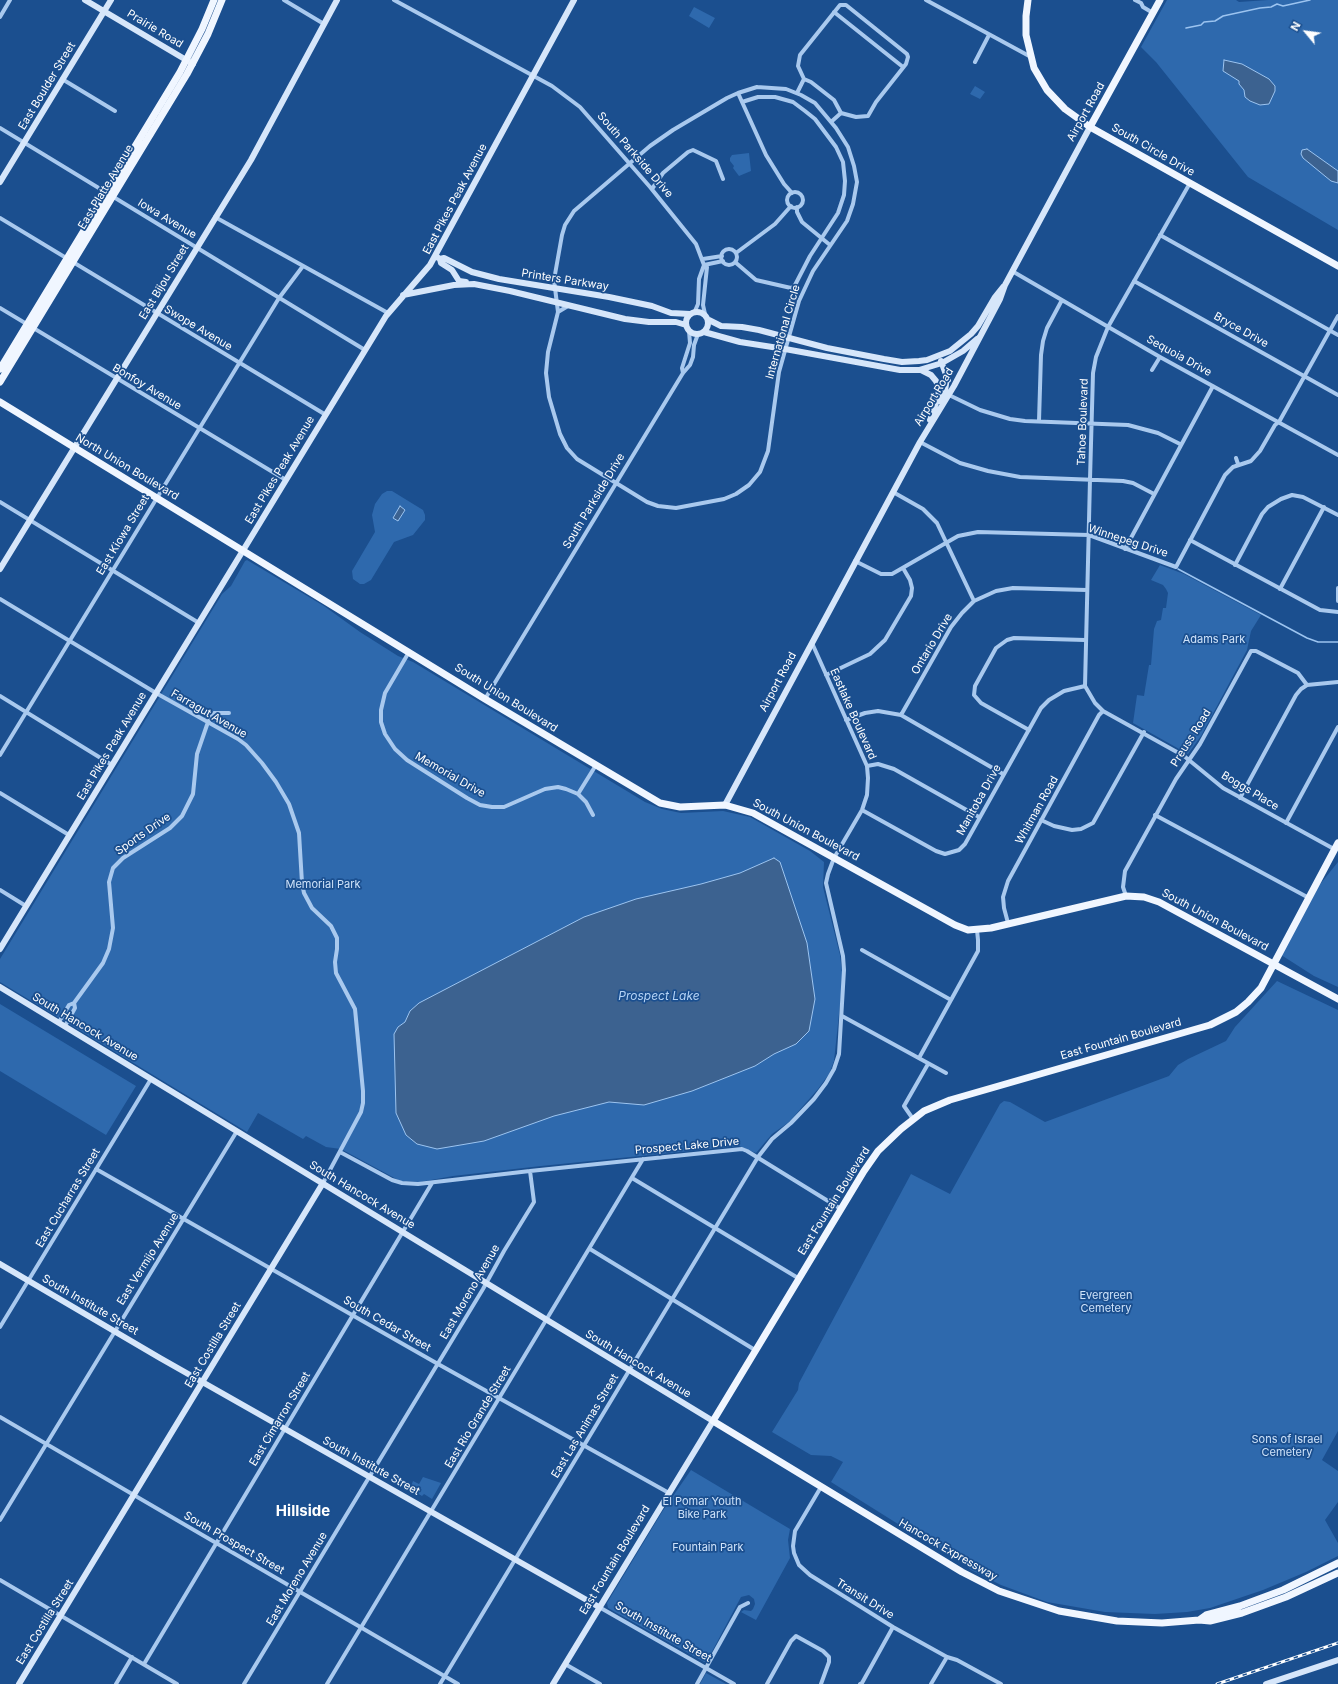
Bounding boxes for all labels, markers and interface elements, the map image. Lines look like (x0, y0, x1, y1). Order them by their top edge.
street label: Prairie Road (125, 7, 185, 51)
north arrow (1286, 12, 1326, 52)
text: N (1287, 19, 1304, 33)
street label: East Boulder Street (16, 40, 78, 132)
street label: Airport Road (1064, 80, 1108, 144)
street label: South Parkside Drive (594, 110, 676, 200)
street label: South Circle Drive (1109, 121, 1197, 179)
street label: East Pikes Peak Avenue (420, 141, 490, 257)
street label: East Platte Avenue (76, 142, 136, 232)
street label: Iowa Avenue (135, 196, 199, 242)
street label: East Bijou Street (136, 242, 192, 322)
street label: Printers Parkway (520, 267, 610, 293)
street label: International Circle (763, 283, 803, 381)
street label: Swope Avenue (161, 302, 235, 354)
street label: Bryce Drive (1211, 310, 1271, 350)
street label: Sequoia Drive (1144, 333, 1214, 379)
street label: Bonfoy Avenue (110, 361, 184, 413)
street label: Airport Road (911, 366, 957, 428)
street label: Tahoe Boulevard (1075, 378, 1091, 466)
street label: East Pikes Peak Avenue (243, 414, 317, 526)
street label: North Union Boulevard (73, 431, 181, 503)
street label: South Parkside Drive (560, 451, 628, 551)
street label: East Kiowa Street (94, 493, 152, 577)
street label: Winnepeg Drive (1086, 522, 1170, 560)
street label: Ontario Drive (909, 611, 955, 677)
park label: Adams Park (1183, 633, 1245, 647)
street label: Airport Road (757, 650, 799, 714)
street label: South Union Boulevard (452, 661, 560, 735)
street label: Eastlake Boulevard (827, 666, 879, 762)
street label: Farragut Avenue (169, 687, 249, 741)
street label: East Pikes Peak Avenue (75, 690, 149, 802)
street label: Preuss Road (1168, 707, 1214, 769)
street label: Memorial Drive (413, 750, 487, 800)
street label: Manitoba Drive (954, 762, 1004, 838)
street label: Boggs Place (1219, 769, 1281, 813)
street label: Whitman Road (1013, 774, 1061, 846)
street label: South Union Boulevard (750, 796, 862, 864)
street label: Sports Drive (113, 810, 173, 858)
park label: Memorial Park (285, 878, 361, 892)
street label: South Union Boulevard (1159, 886, 1271, 954)
water label: Prospect Lake (618, 989, 700, 1003)
street label: South Hancock Avenue (30, 990, 140, 1064)
street label: East Fountain Boulevard (1059, 1015, 1183, 1063)
street label: Prospect Lake Drive (634, 1135, 740, 1157)
street label: East Fountain Boulevard (795, 1144, 873, 1258)
street label: East Cucharras Street (33, 1146, 103, 1250)
street label: South Hancock Avenue (307, 1158, 417, 1232)
street label: East Vermijo Avenue (114, 1210, 182, 1308)
street label: East Moreno Avenue (438, 1242, 502, 1342)
street label: South Institute Street (39, 1272, 141, 1338)
park label: Evergreen Cemetery (1080, 1289, 1132, 1315)
street label: South Cedar Street (341, 1294, 433, 1354)
street label: East Costilla Street (182, 1300, 244, 1390)
street label: South Hancock Avenue (583, 1327, 693, 1401)
street label: East Rio Grande Street (442, 1363, 514, 1471)
street label: East Cimarron Street (247, 1370, 313, 1468)
street label: East Las Animas Street (549, 1372, 621, 1480)
park label: Sons of Israel Cemetery (1252, 1433, 1322, 1459)
street label: South Institute Street (320, 1434, 422, 1498)
park label: El Pomar Youth Bike Park (663, 1495, 741, 1521)
district label: Hillside (276, 1502, 330, 1520)
street label: East Fountain Boulevard (577, 1503, 653, 1617)
street label: South Prospect Street (181, 1509, 287, 1577)
street label: Hancock Expressway (896, 1516, 1000, 1584)
street label: East Moreno Avenue (264, 1530, 330, 1628)
park label: Fountain Park (672, 1541, 744, 1555)
street label: Transit Drive (834, 1576, 896, 1622)
street label: East Costilla Street (14, 1577, 76, 1667)
street label: South Institute Street (612, 1599, 714, 1665)

